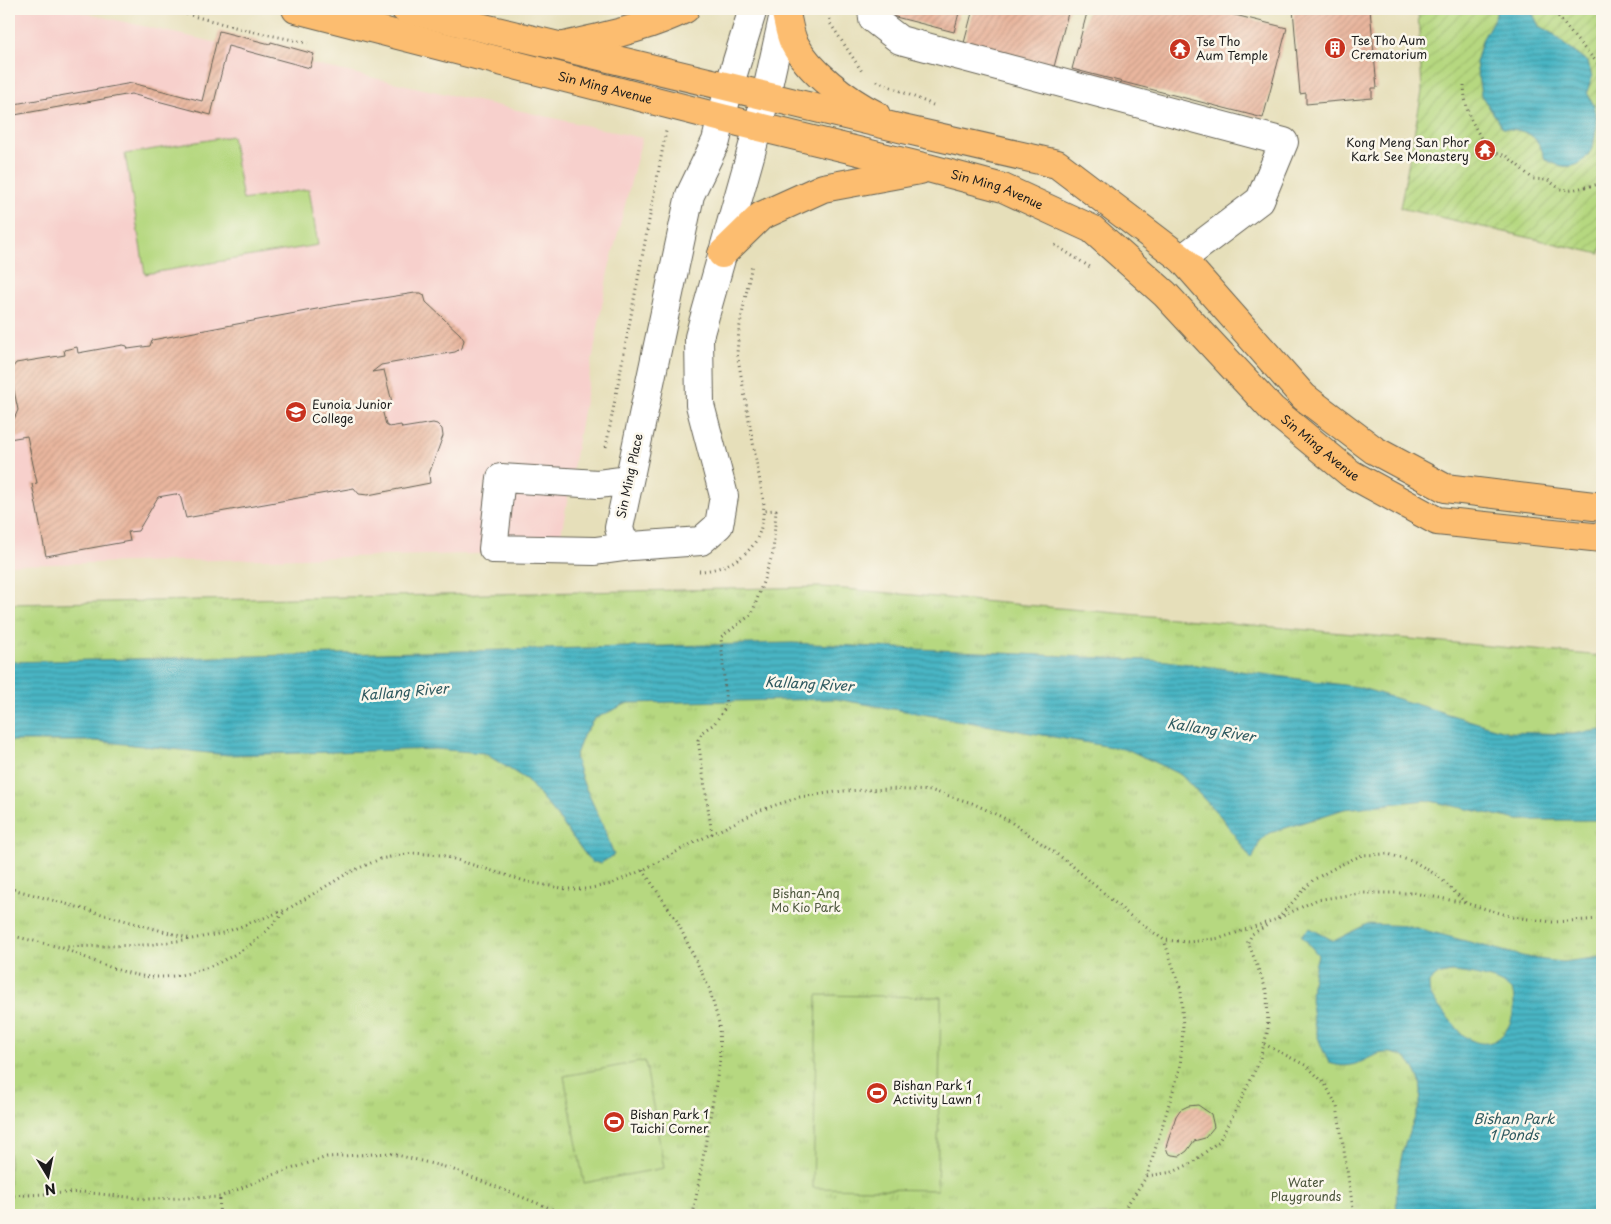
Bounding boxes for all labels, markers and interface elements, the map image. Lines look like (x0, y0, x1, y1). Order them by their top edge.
place label: Tse Tho Aum Crematorium (1351, 31, 1427, 63)
place label: Tse Tho Aum Temple (1196, 32, 1268, 64)
building icon: Tse Tho Aum Crematorium (1323, 36, 1347, 60)
temple icon: Tse Tho Aum Temple (1168, 37, 1192, 61)
street label: Sin Ming Avenue (556, 66, 655, 108)
place label: Kong Meng San Phor Kark See Monastery (1346, 133, 1469, 165)
temple icon: Kong Meng San Phor Kark See Monastery (1473, 138, 1497, 162)
street label: Sin Ming Avenue (949, 164, 1047, 213)
place label: Eunoia Junior College (312, 395, 393, 427)
school or university icon: Eunoia Junior College (284, 400, 308, 424)
street label: Sin Ming Avenue (1277, 410, 1363, 485)
street label: Sin Ming Place (611, 431, 647, 520)
water label: Kallang River (764, 671, 856, 696)
water label: Kallang River (359, 677, 451, 706)
water label: Kallang River (1166, 712, 1258, 747)
park label: Bishan-Ang Mo Kio Park (771, 884, 841, 916)
place label: Bishan Park 1 Activity Lawn 1 (893, 1076, 981, 1108)
sports icon: Bishan Park 1 Activity Lawn 1 (865, 1081, 889, 1105)
place label: Bishan Park 1 Taichi Corner (630, 1105, 709, 1137)
water label: Bishan Park 1 Ponds (1474, 1108, 1556, 1145)
sports icon: Bishan Park 1 Taichi Corner (602, 1110, 626, 1134)
north arrow (22, 1152, 72, 1202)
park label: Water Playgrounds (1271, 1173, 1342, 1205)
text: N (43, 1178, 58, 1201)

